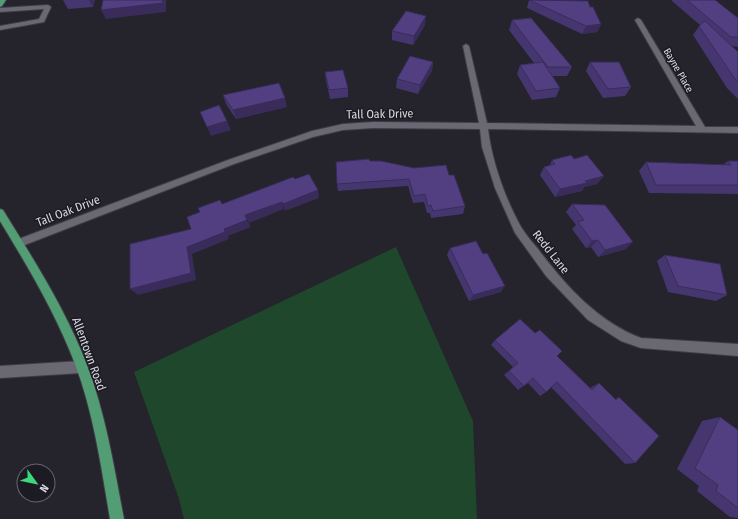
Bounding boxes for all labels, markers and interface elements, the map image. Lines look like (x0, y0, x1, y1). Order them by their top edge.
street label: Bayne Place (661, 46, 696, 95)
street label: Tall Oak Drive (346, 106, 414, 122)
street label: Tall Oak Drive (34, 192, 102, 230)
street label: Redd Lane (530, 227, 572, 277)
street label: Allentown Road (69, 316, 109, 392)
north arrow (16, 463, 56, 503)
text: N (37, 482, 51, 494)

